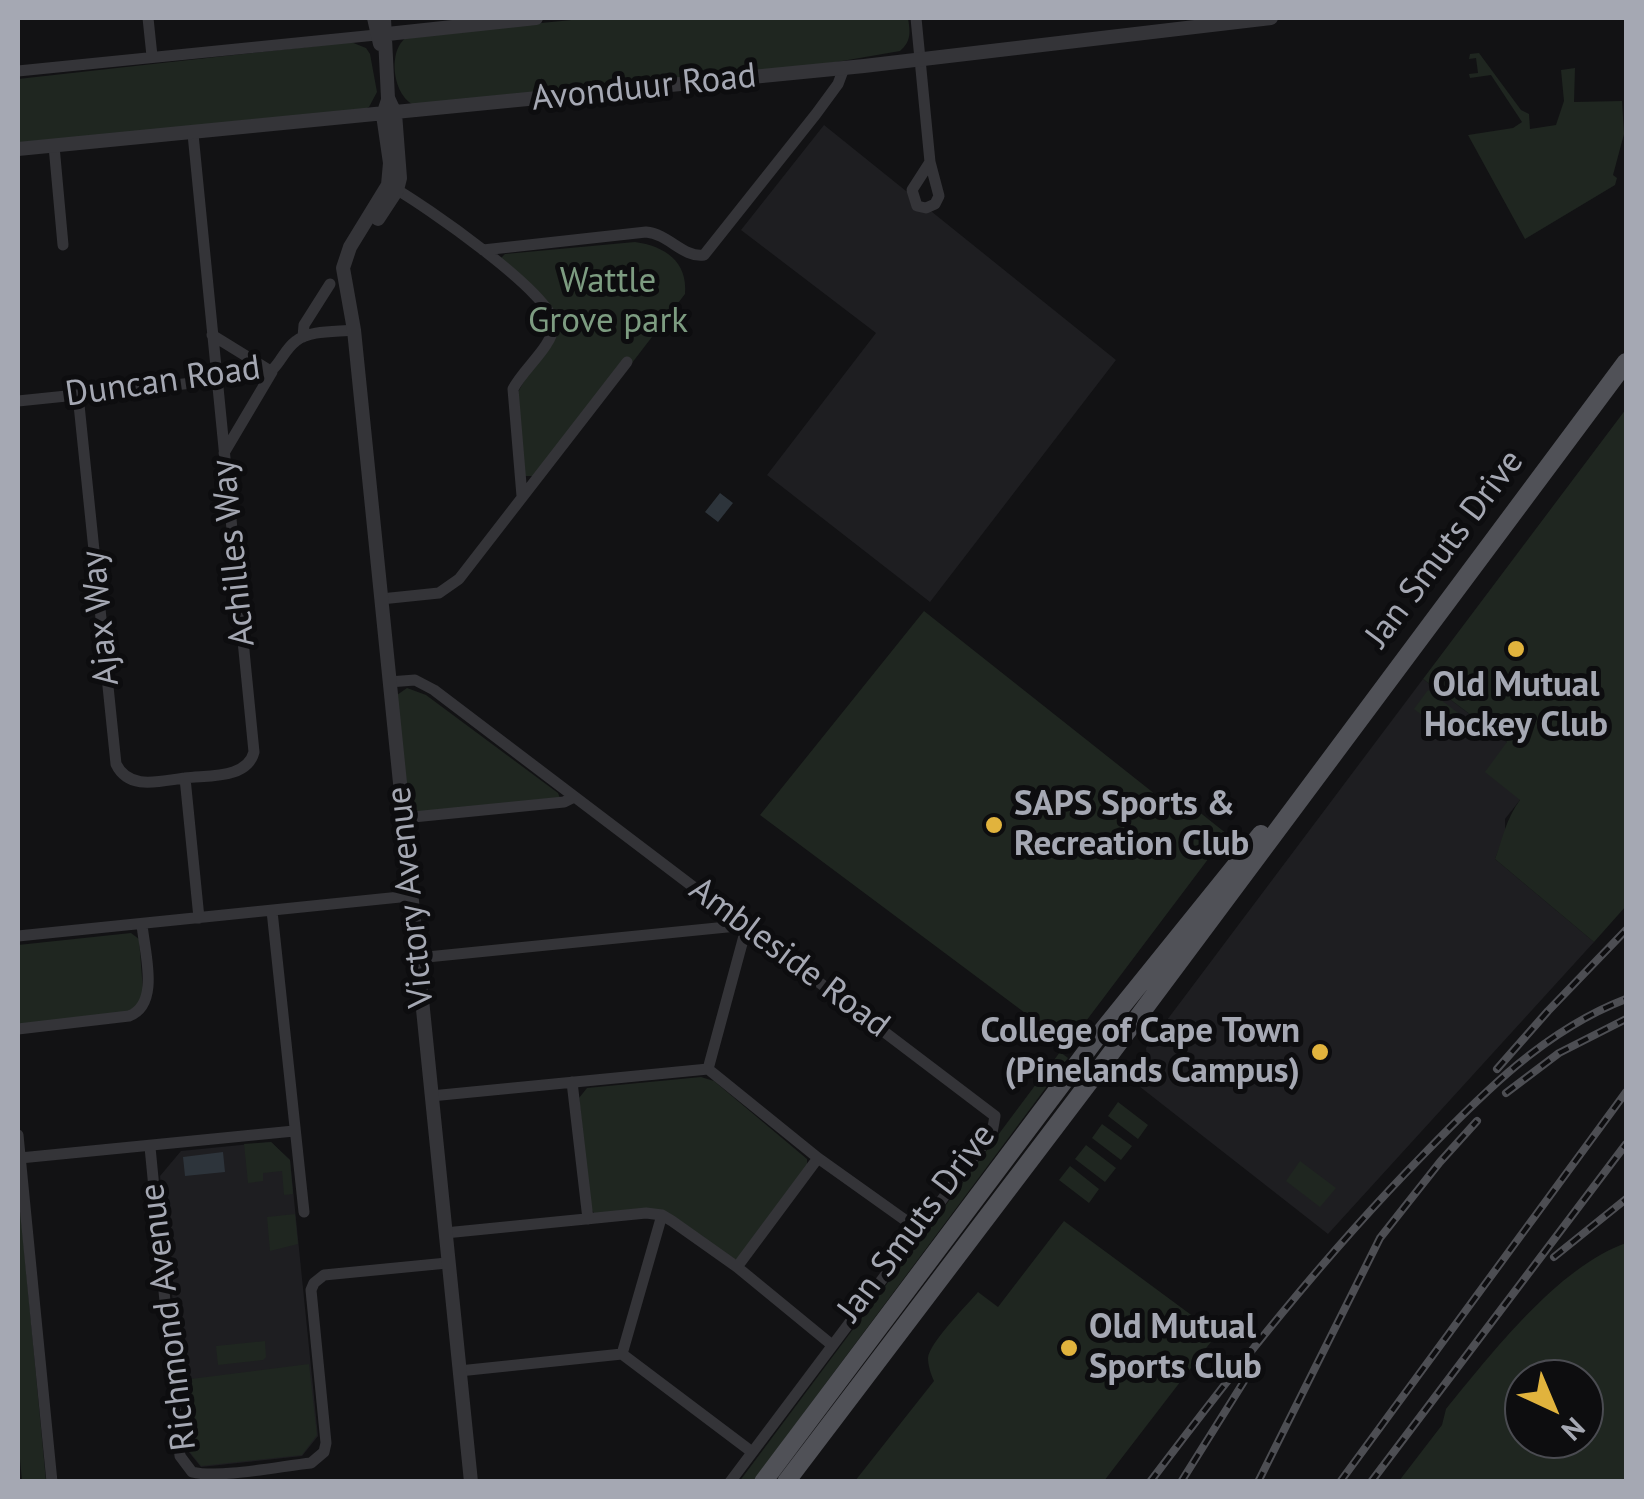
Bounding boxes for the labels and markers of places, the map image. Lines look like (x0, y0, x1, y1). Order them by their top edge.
marker: Old Mutual Hockey Club (1505, 638, 1527, 660)
place label: Old Mutual Hockey Club (1424, 665, 1608, 747)
place label: SAPS Sports & Recreation Club (1014, 784, 1249, 866)
marker: SAPS Sports & Recreation Club (983, 814, 1005, 836)
place label: College of Cape Town (Pinelands Campus) (981, 1011, 1300, 1093)
marker: College of Cape Town (Pinelands Campus) (1309, 1041, 1331, 1063)
place label: Old Mutual Sports Club (1089, 1307, 1262, 1389)
marker: Old Mutual Sports Club (1058, 1337, 1080, 1359)

